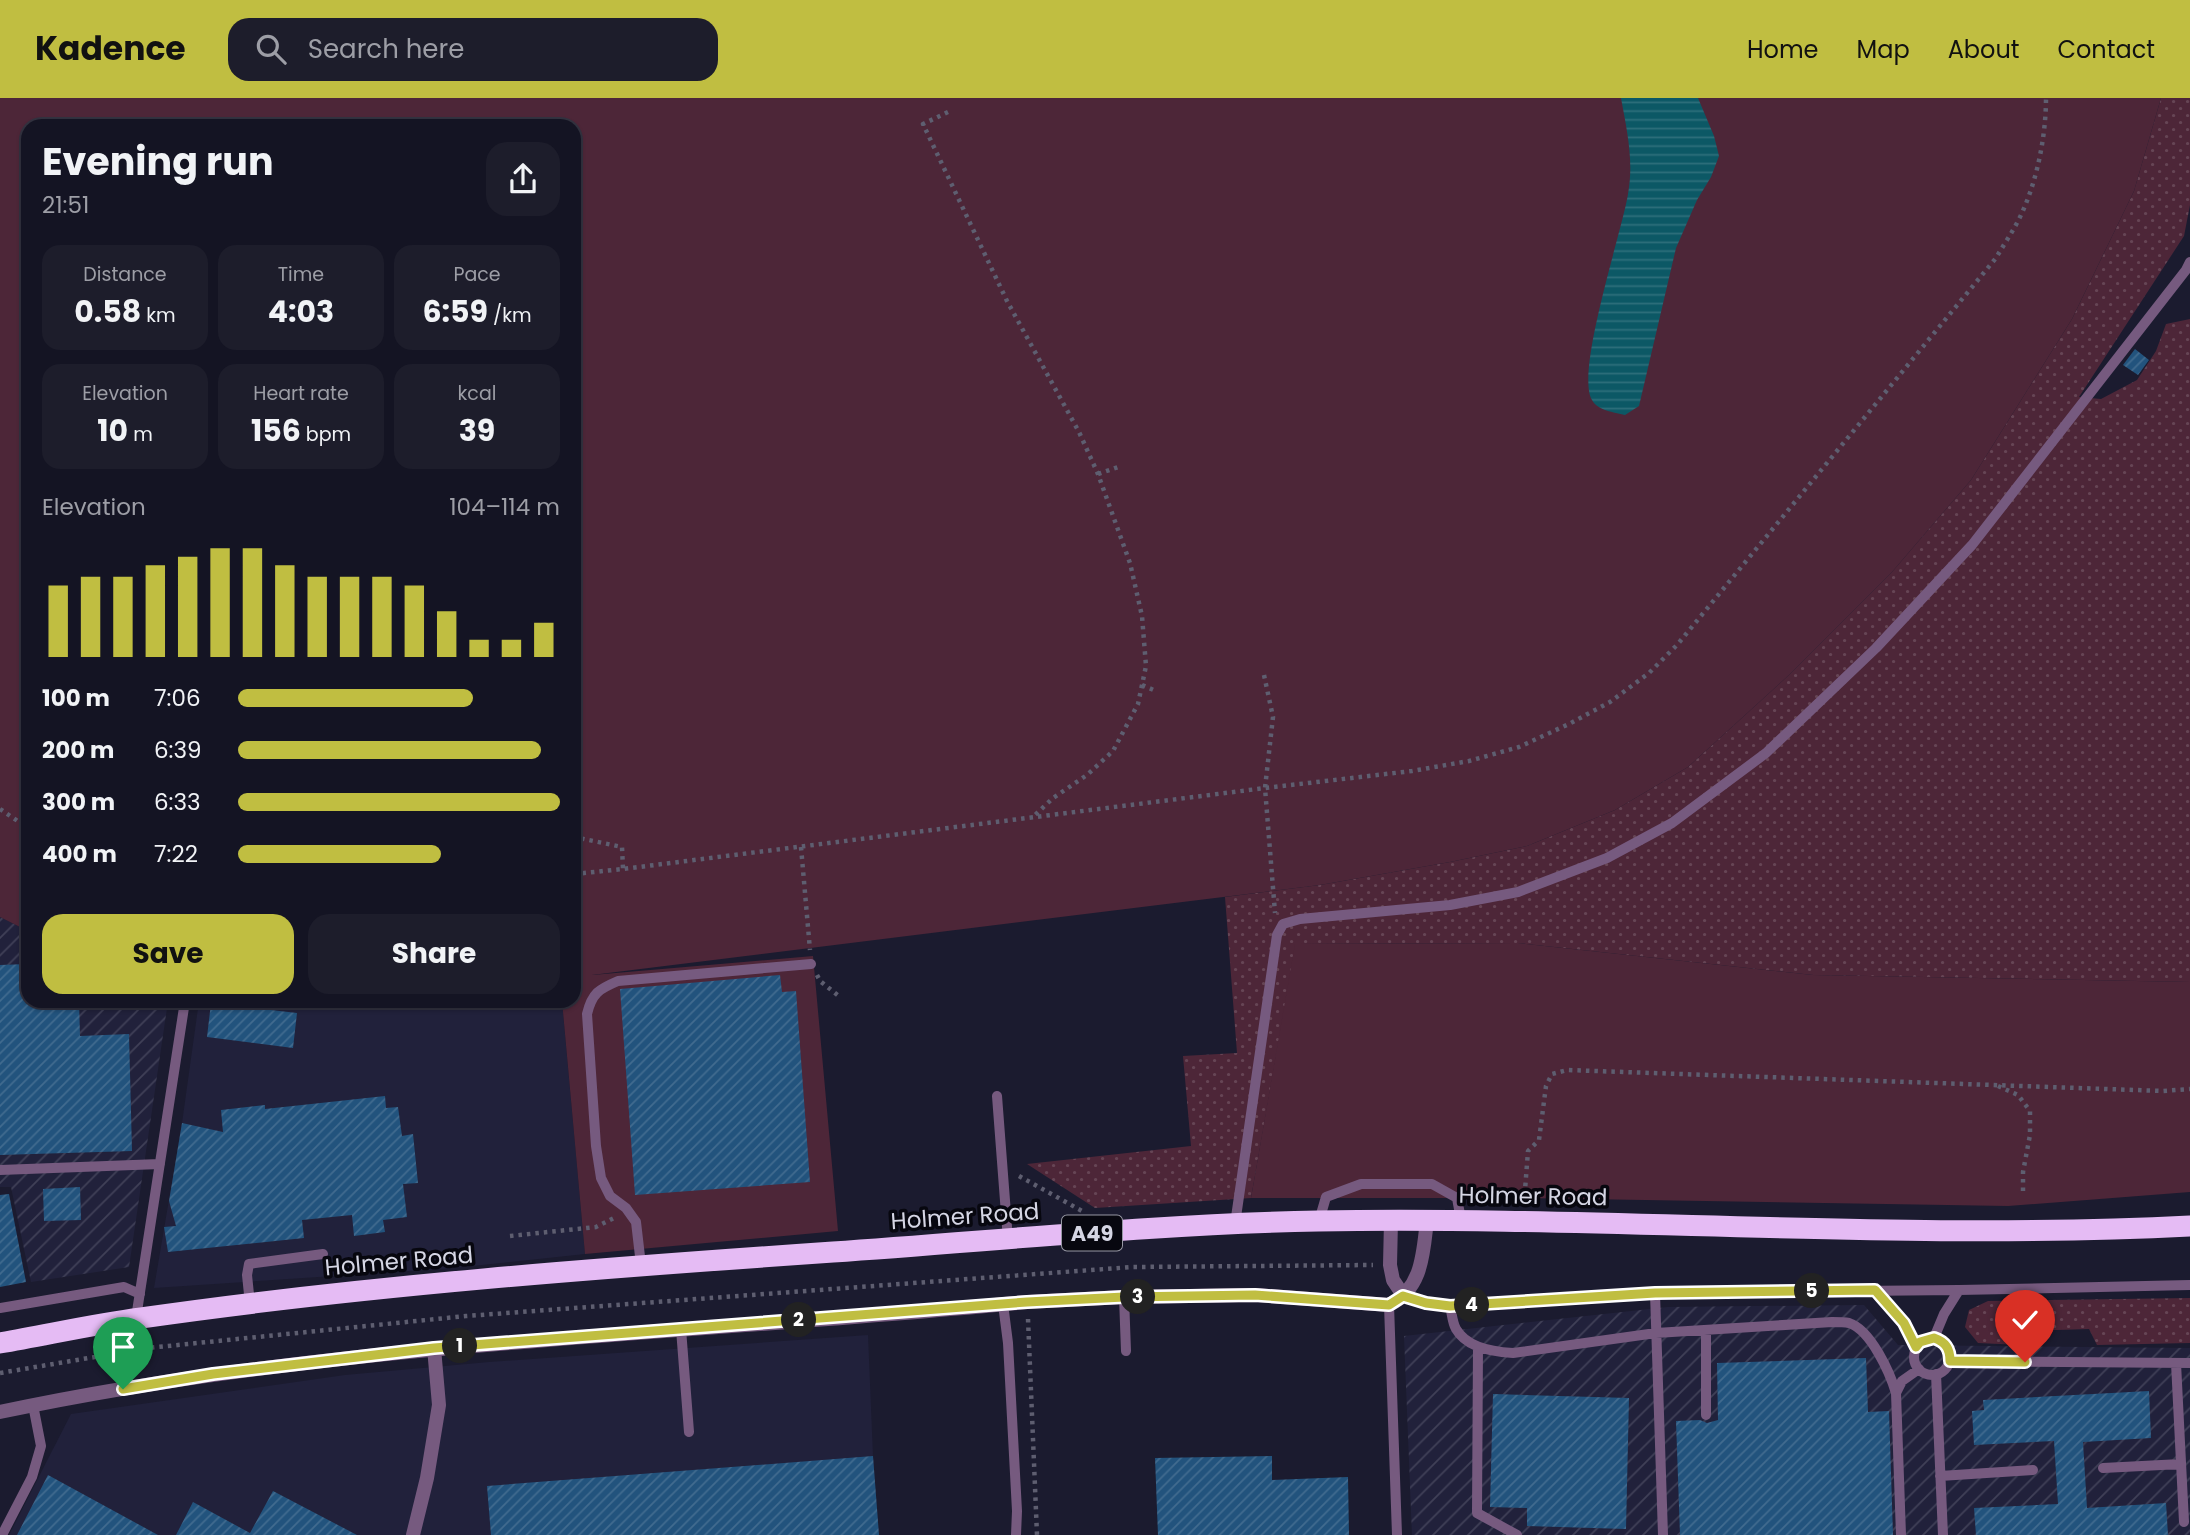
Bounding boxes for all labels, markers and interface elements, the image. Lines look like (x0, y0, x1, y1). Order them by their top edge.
search box (228, 18, 718, 81)
text: Kadence (35, 25, 186, 72)
icon: search (252, 30, 290, 68)
text: Search here (308, 31, 464, 67)
text: Home (1747, 33, 1819, 66)
text: Map (1857, 33, 1910, 66)
text: About (1948, 33, 2019, 66)
text: Contact (2057, 33, 2155, 66)
text: Evening run (42, 135, 274, 188)
button: share (486, 142, 560, 216)
text: 21:51 (42, 189, 89, 221)
text: Distance (83, 261, 167, 288)
text: Time (278, 261, 324, 288)
text: Pace (453, 261, 501, 288)
text: 0.58 (74, 290, 141, 333)
text: 4:03 (268, 290, 334, 333)
text: 6:59 (422, 290, 488, 333)
text: km (141, 302, 176, 329)
text: /km (488, 302, 532, 329)
text: Elevation (82, 380, 168, 407)
text: Heart rate (253, 380, 349, 407)
text: kcal (458, 380, 496, 407)
text: 10 (97, 409, 128, 452)
text: 156 (251, 409, 301, 452)
text: 39 (459, 409, 495, 452)
text: m (128, 421, 153, 448)
text: bpm (301, 421, 351, 448)
text: Elevation (42, 491, 146, 523)
text: 104–114 m (449, 491, 560, 523)
text: 100 m (42, 682, 110, 714)
text: 7:06 (154, 682, 201, 714)
text: 200 m (42, 734, 114, 766)
text: 6:39 (154, 734, 202, 766)
text: 300 m (42, 786, 115, 818)
text: 6:33 (154, 786, 201, 818)
text: 400 m (42, 838, 117, 870)
text: 7:22 (154, 838, 198, 870)
button: Save (42, 914, 294, 994)
button: Share (308, 914, 560, 994)
street label: Holmer Road (1458, 1179, 1608, 1213)
street label: Holmer Road (890, 1195, 1040, 1237)
road number: A49 (1062, 1216, 1122, 1250)
street label: Holmer Road (324, 1239, 474, 1283)
pin: 5 (1794, 1274, 1829, 1308)
text: 5 (1805, 1277, 1818, 1304)
pin: 3 (1120, 1280, 1156, 1314)
text: 3 (1132, 1283, 1143, 1310)
pin: 4 (1454, 1288, 1490, 1322)
pin (1995, 1290, 2055, 1362)
text: 4 (1465, 1291, 1478, 1318)
icon: check (2006, 1301, 2044, 1339)
pin: 2 (782, 1302, 816, 1338)
text: 2 (793, 1306, 804, 1333)
pin (93, 1317, 153, 1389)
icon: arrive (104, 1328, 142, 1366)
pin: 1 (442, 1328, 477, 1364)
text: 1 (456, 1332, 463, 1359)

